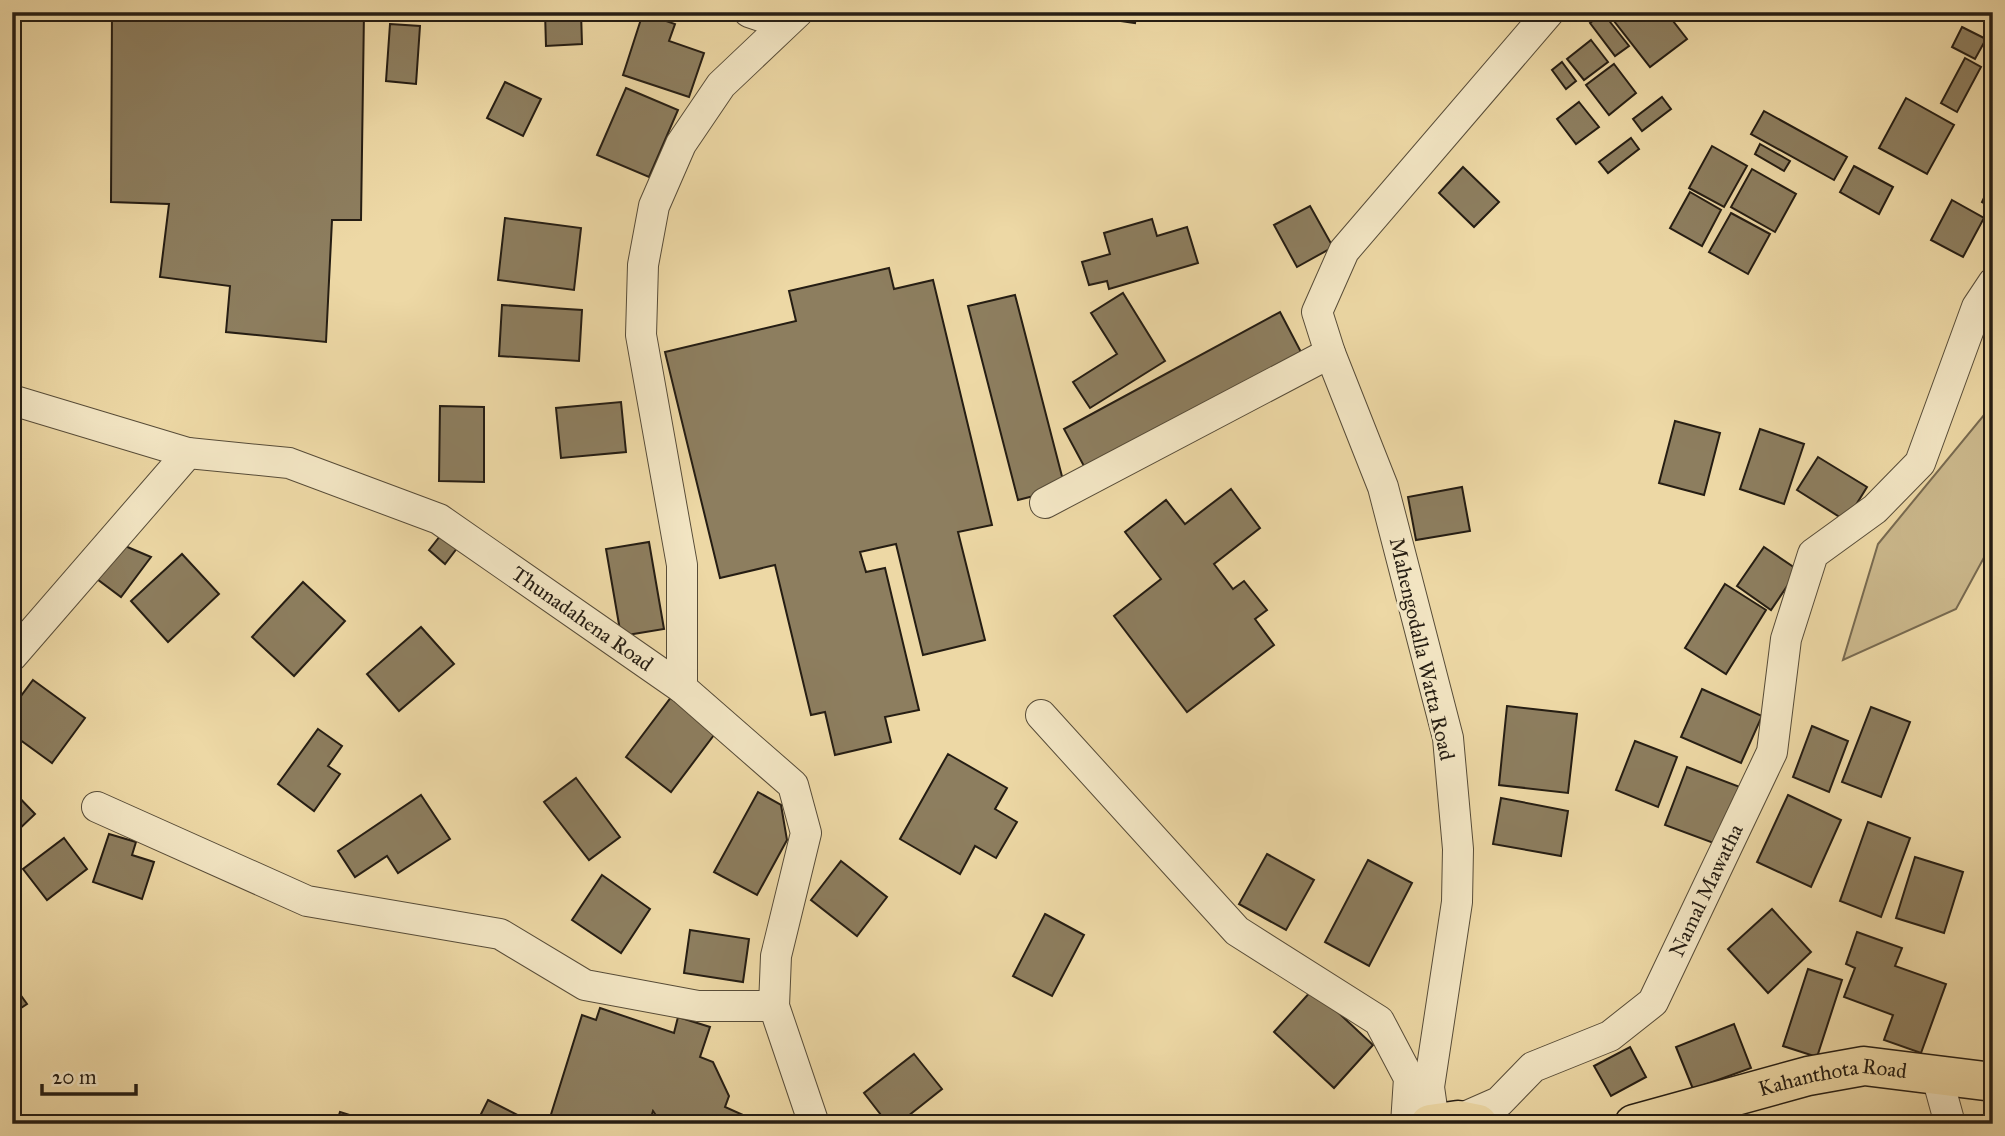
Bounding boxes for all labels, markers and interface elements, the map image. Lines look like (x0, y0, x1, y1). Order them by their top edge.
street label: Mahengodalla Watta Road (1384, 535, 1460, 763)
street label: Thunadahena Road (506, 560, 659, 677)
street label: Namal Mawatha (1663, 820, 1749, 961)
scale bar (42, 1052, 136, 1096)
street label: Kahanthota Road (1755, 1053, 1909, 1102)
text: 20 m (52, 1064, 97, 1090)

